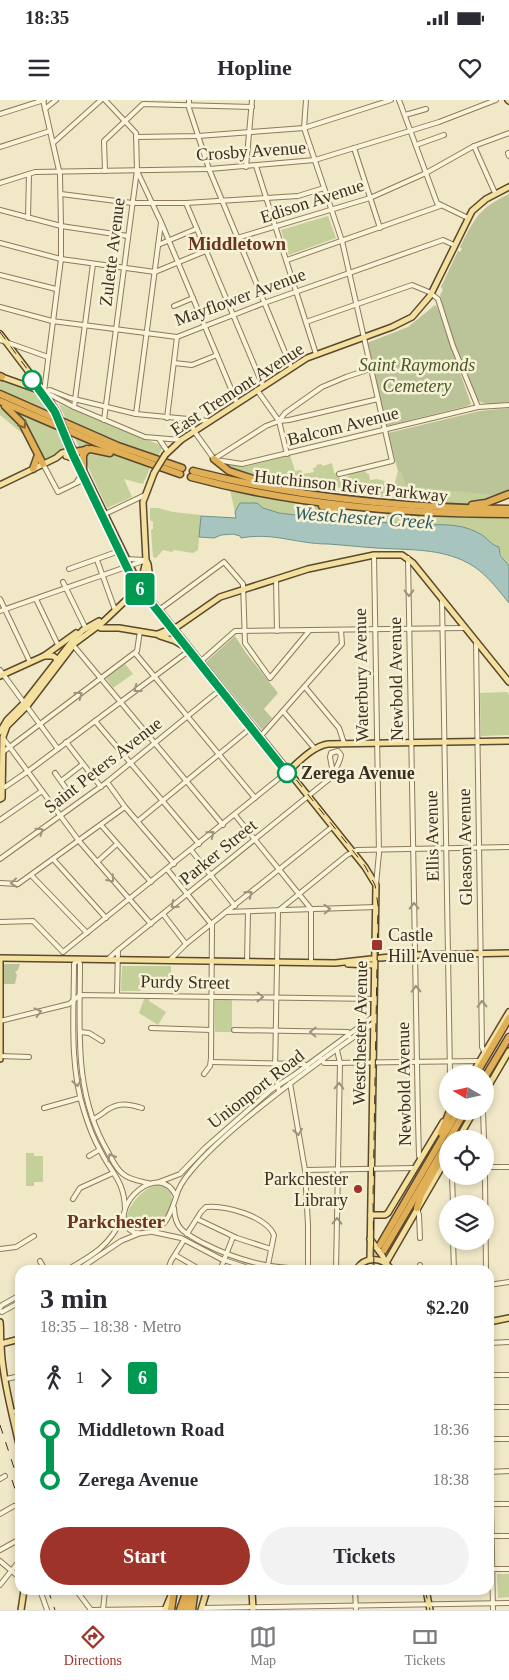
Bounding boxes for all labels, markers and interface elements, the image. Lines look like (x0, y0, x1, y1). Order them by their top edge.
text: 18:35 (25, 7, 69, 28)
icon: menu (25, 54, 53, 82)
icon: heart (456, 54, 484, 82)
text: Hopline (217, 55, 292, 80)
street label: Crosby Avenue (195, 137, 307, 165)
street label: Edison Avenue (257, 175, 367, 227)
street label: Zulette Avenue (95, 197, 129, 307)
district label: Middletown (188, 233, 287, 254)
street label: Mayflower Avenue (172, 264, 308, 330)
street label: East Tremont Avenue (167, 338, 307, 440)
park label: Saint Raymonds Cemetery (359, 355, 475, 396)
unlabelled marker (22, 370, 42, 390)
street label: Balcom Avenue (285, 402, 401, 450)
one-way arrow (17, 419, 26, 429)
street label: Hutchinson River Parkway (253, 466, 449, 506)
water label: Westchester Creek (294, 502, 435, 533)
line badge: 6 (124, 573, 156, 605)
text: 6 (136, 579, 145, 599)
one-way arrow (403, 589, 414, 597)
street label: Waterbury Avenue (350, 608, 372, 742)
street label: Newbold Avenue (385, 617, 407, 741)
one-way arrow (134, 684, 143, 692)
one-way arrow (73, 692, 82, 700)
street label: Saint Peters Avenue (40, 713, 166, 817)
marker: Zerega Avenue (277, 763, 297, 783)
place label: Zerega Avenue (301, 763, 415, 783)
street label: Gleason Avenue (454, 788, 476, 906)
street label: Ellis Avenue (421, 790, 443, 882)
street label: Parker Street (175, 815, 261, 889)
one-way arrow (34, 828, 44, 837)
one-way arrow (205, 831, 214, 840)
one-way arrow (106, 873, 115, 882)
one-way arrow (9, 877, 17, 888)
one-way arrow (243, 891, 252, 899)
one-way arrow (171, 899, 180, 908)
one-way arrow (409, 902, 419, 910)
one-way arrow (324, 903, 332, 914)
place label: Castle Hill Avenue (388, 925, 474, 966)
marker: Castle Hill Avenue (370, 938, 384, 952)
street label: Westchester Avenue (349, 961, 371, 1105)
street label: Purdy Street (140, 971, 230, 993)
one-way arrow (410, 984, 421, 992)
one-way arrow (257, 992, 265, 1002)
one-way arrow (477, 1000, 487, 1008)
one-way arrow (33, 1007, 41, 1017)
street label: Newbold Avenue (393, 1022, 415, 1146)
one-way arrow (309, 1026, 317, 1037)
street label: Unionport Road (204, 1045, 308, 1133)
north arrow (439, 1065, 494, 1120)
map controls (439, 1065, 494, 1250)
one-way arrow (71, 1079, 82, 1088)
one-way arrow (334, 1082, 344, 1090)
one-way arrow (292, 1127, 302, 1136)
button: locate (439, 1130, 494, 1185)
one-way arrow (107, 1153, 117, 1162)
place label: Parkchester Library (264, 1169, 348, 1210)
marker: Parkchester Library (352, 1183, 364, 1195)
button: layers (439, 1195, 494, 1250)
district label: Parkchester (67, 1211, 166, 1232)
one-way arrow (332, 1217, 342, 1224)
text: 3 min (40, 1283, 108, 1314)
text: $2.20 (426, 1297, 469, 1318)
text: 18:35 – 18:38 · Metro (40, 1318, 181, 1335)
icon: walk (40, 1364, 68, 1392)
icon: forward (92, 1364, 120, 1392)
text: 6 (138, 1368, 147, 1388)
text: 1 (76, 1369, 84, 1386)
text: Middletown Road (78, 1419, 224, 1440)
text: 18:36 (433, 1421, 469, 1438)
text: Zerega Avenue (78, 1469, 198, 1490)
text: 18:38 (433, 1471, 469, 1488)
button: Start (40, 1527, 250, 1585)
button: Tickets (260, 1527, 469, 1585)
tab: Directions (64, 1623, 122, 1669)
tab: Map (249, 1623, 277, 1669)
tab: Tickets (405, 1623, 445, 1669)

